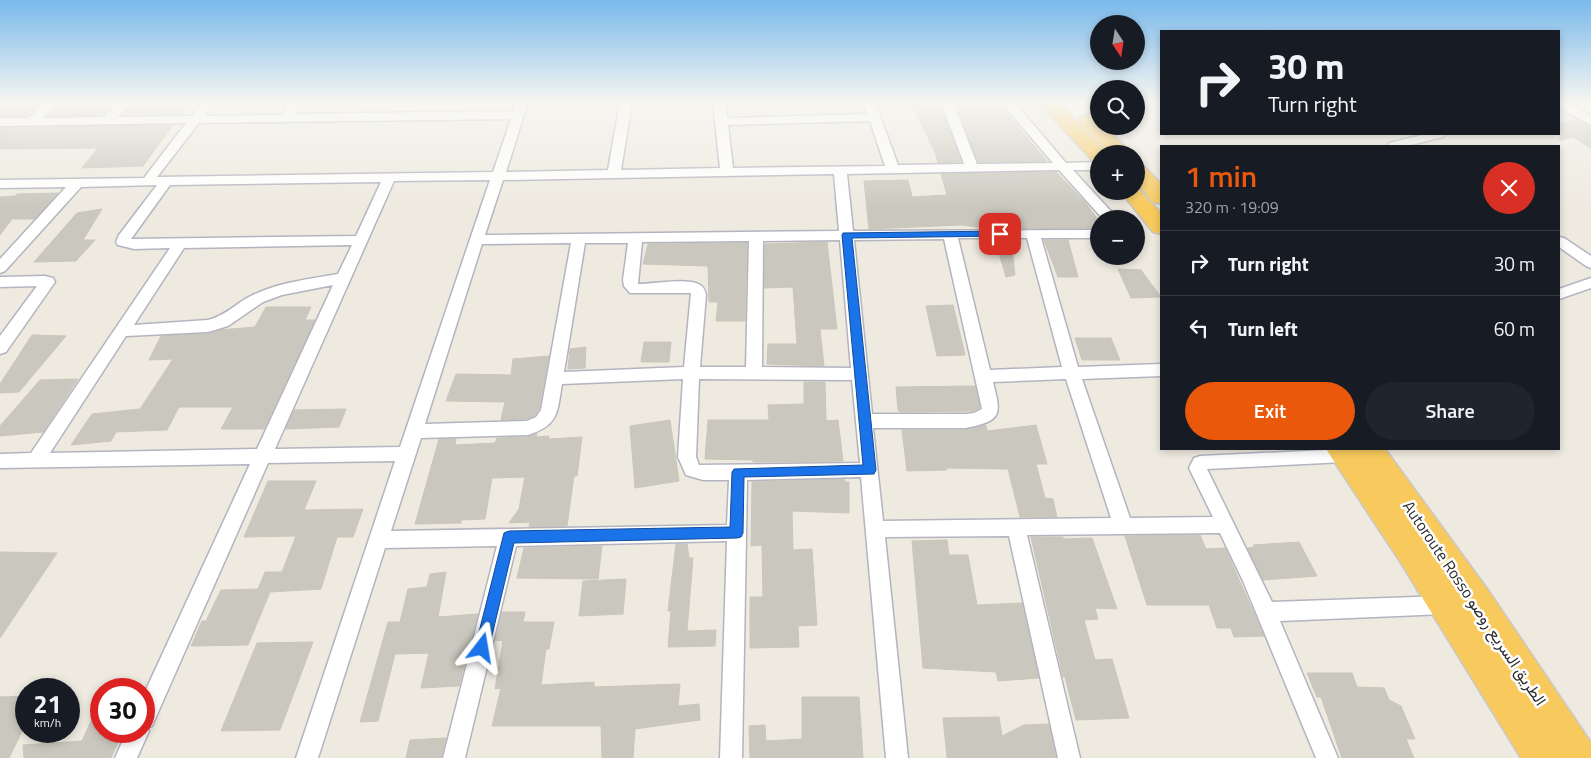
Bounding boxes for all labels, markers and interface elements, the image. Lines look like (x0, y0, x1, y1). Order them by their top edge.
north arrow (1090, 15, 1145, 70)
map controls (1090, 15, 1145, 265)
text: 30 m (1268, 39, 1344, 93)
icon: right (1185, 50, 1250, 115)
button: search (1090, 80, 1145, 135)
text: Turn right (1268, 87, 1357, 121)
button: + (1090, 145, 1145, 200)
text: 1 min (1185, 153, 1257, 199)
button: close (1483, 162, 1535, 214)
text: 320 m · 19:09 (1185, 195, 1279, 219)
button: − (1090, 210, 1145, 265)
pin (979, 213, 1021, 255)
icon: arrive (986, 220, 1014, 248)
icon: right (1185, 249, 1213, 277)
text: Turn right (1228, 249, 1309, 278)
text: 30 m (1494, 249, 1535, 278)
icon: left (1185, 314, 1213, 342)
text: Turn left (1228, 314, 1298, 343)
text: 60 m (1494, 314, 1535, 343)
button: Exit (1185, 382, 1355, 440)
button: Share (1365, 382, 1535, 440)
street label: Autoroute Rosso الطريق السريع روصو (1397, 496, 1553, 710)
position arrow (455, 621, 507, 673)
speed limit sign: 30 (90, 678, 155, 743)
text: 21 (33, 685, 62, 723)
text: km/h (34, 713, 61, 732)

